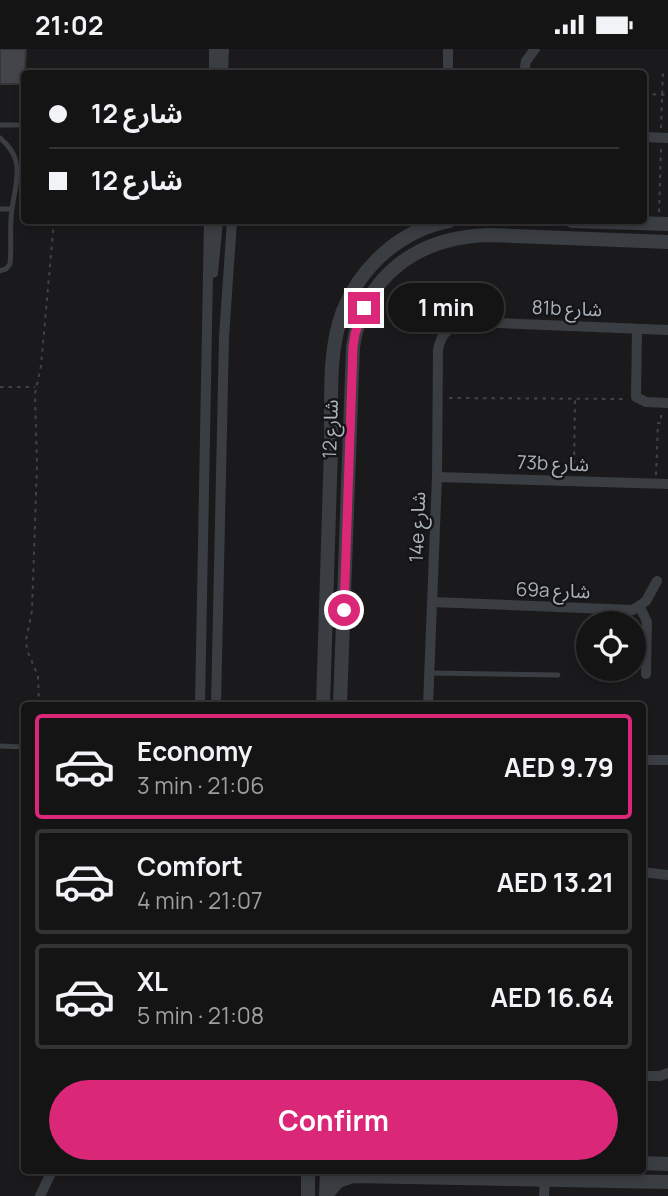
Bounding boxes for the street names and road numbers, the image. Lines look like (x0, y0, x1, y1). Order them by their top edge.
street label: 81b شارع (531, 294, 603, 323)
street label: شارع 12 (316, 399, 345, 459)
street label: 73b شارع (516, 449, 589, 478)
street label: 14e شارع (403, 491, 432, 563)
street label: 69a شارع (515, 576, 591, 605)

